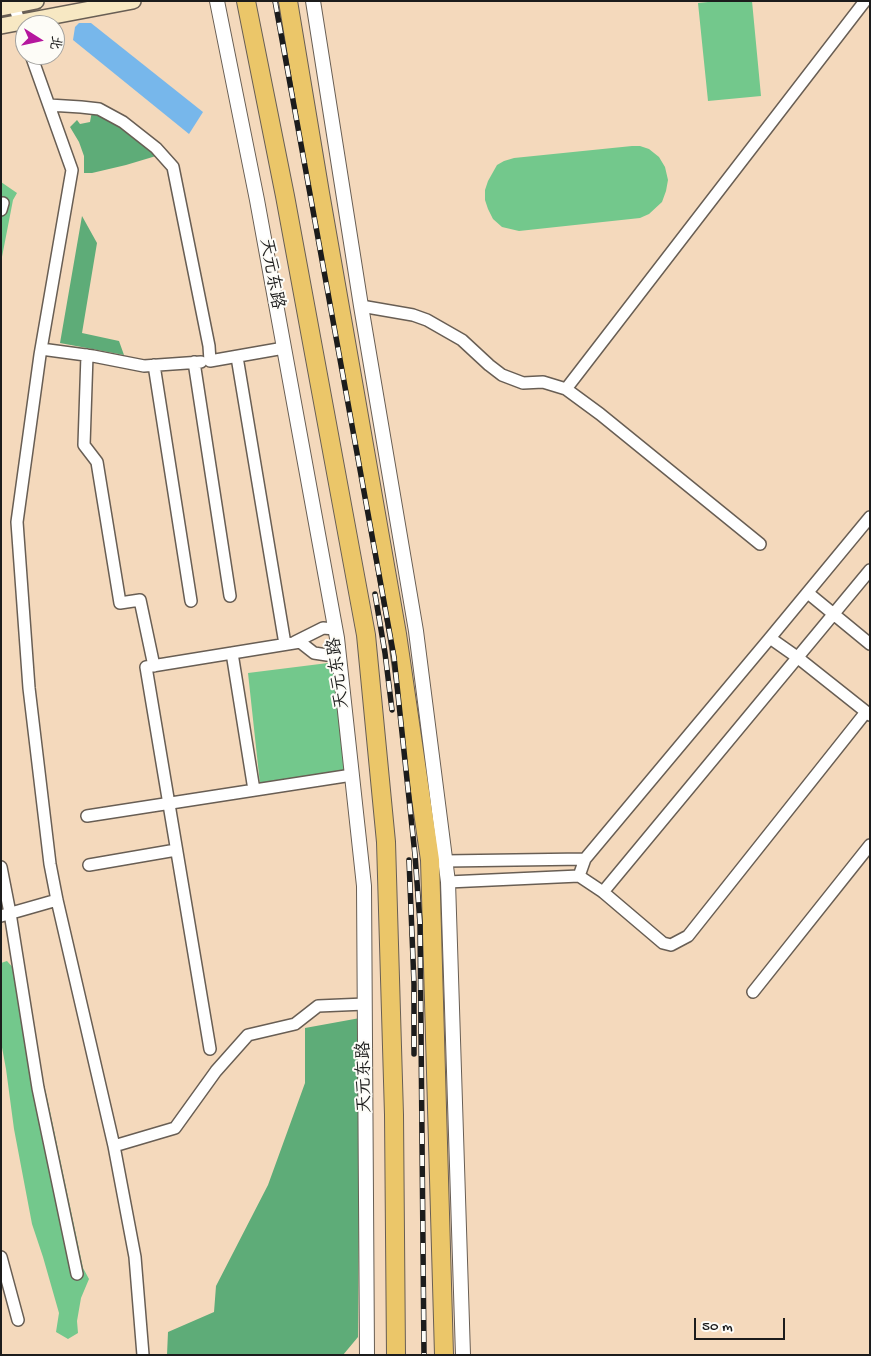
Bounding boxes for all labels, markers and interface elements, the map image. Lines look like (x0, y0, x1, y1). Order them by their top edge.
north arrow (15, 15, 65, 65)
text: 北 (45, 34, 64, 51)
street label: 天元东路 (253, 237, 287, 311)
street label: 天元东路 (325, 636, 355, 710)
street label: 天元东路 (355, 1041, 377, 1113)
scale bar (696, 1308, 787, 1340)
text: 50 m (702, 1318, 733, 1336)

